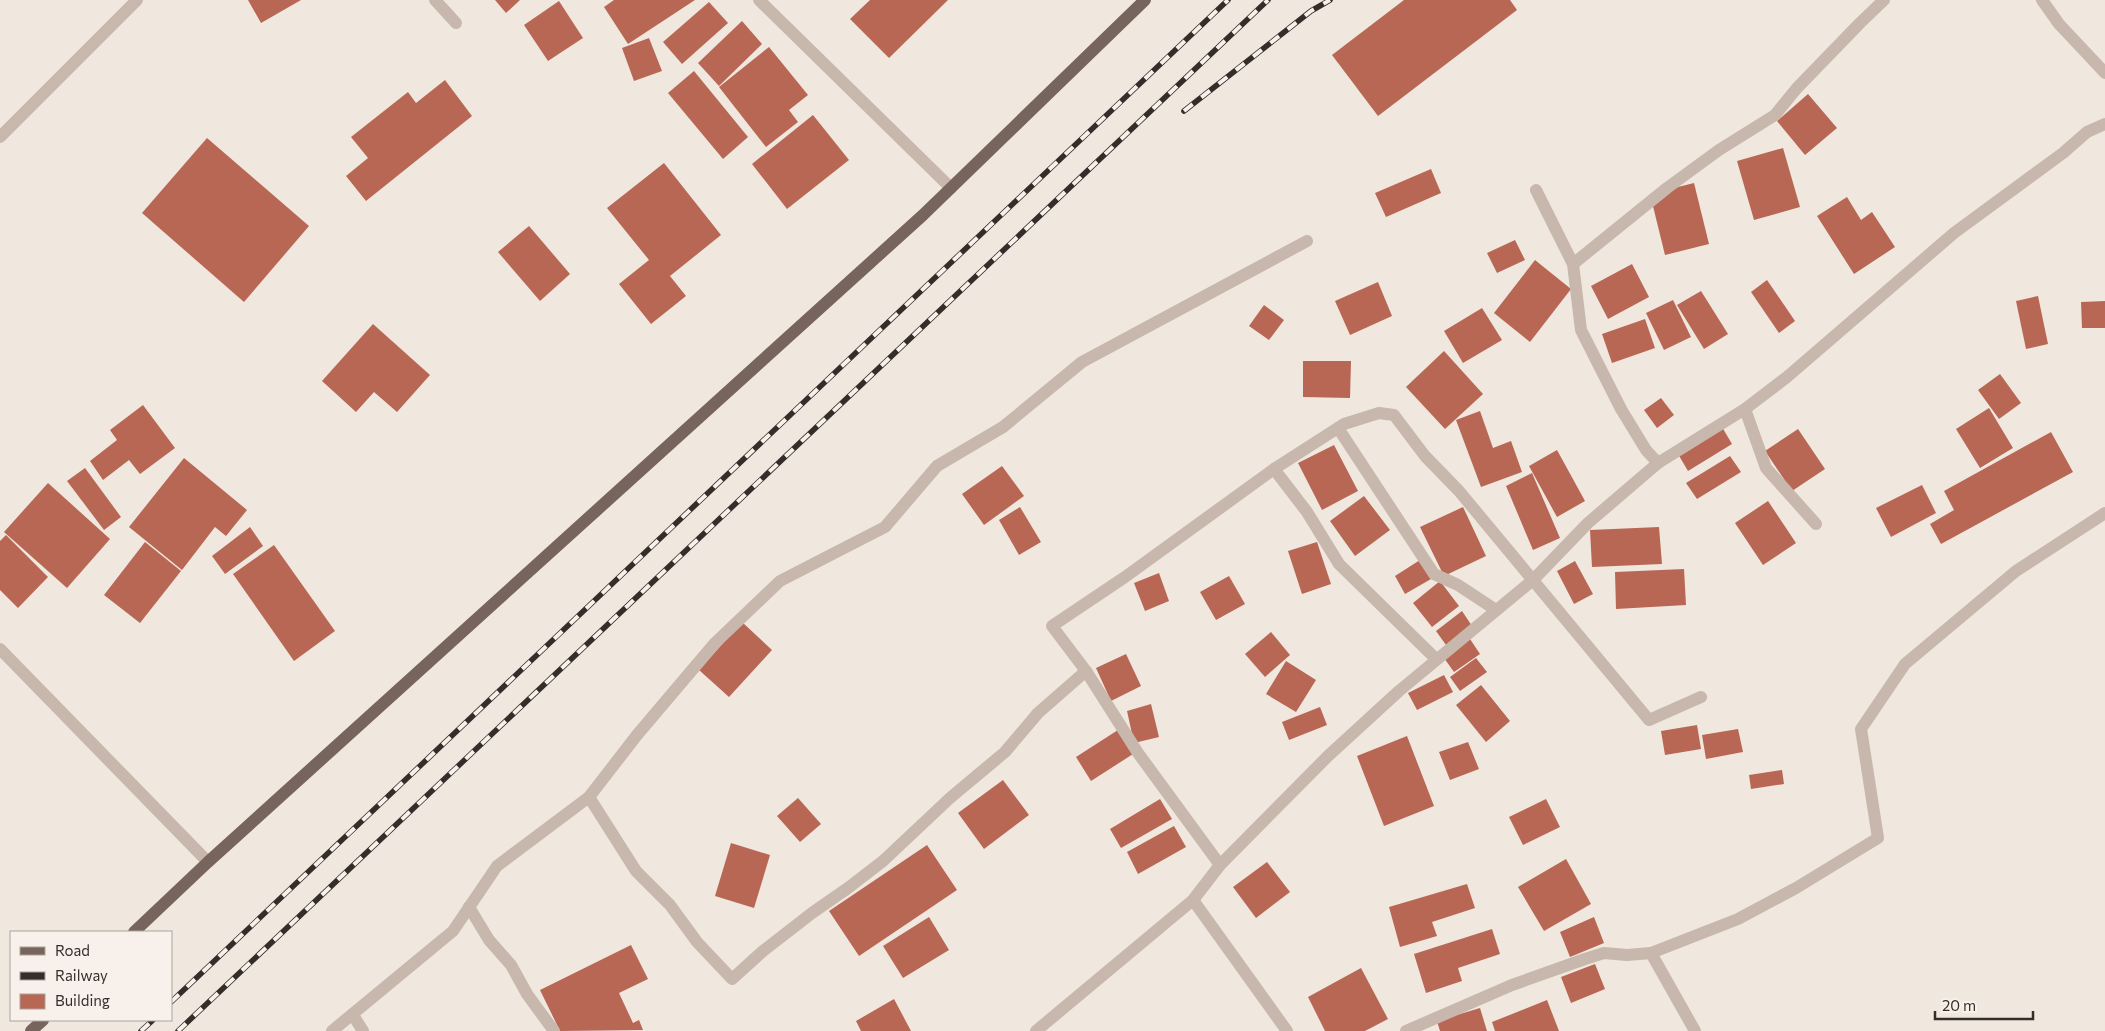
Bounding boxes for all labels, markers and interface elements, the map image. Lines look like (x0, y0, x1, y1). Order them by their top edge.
legend (10, 931, 172, 1021)
text: Road (55, 941, 90, 959)
text: Railway (55, 966, 108, 984)
scale bar (1935, 988, 2032, 1020)
text: Building (55, 991, 110, 1009)
text: 20 m (1942, 996, 1976, 1014)

